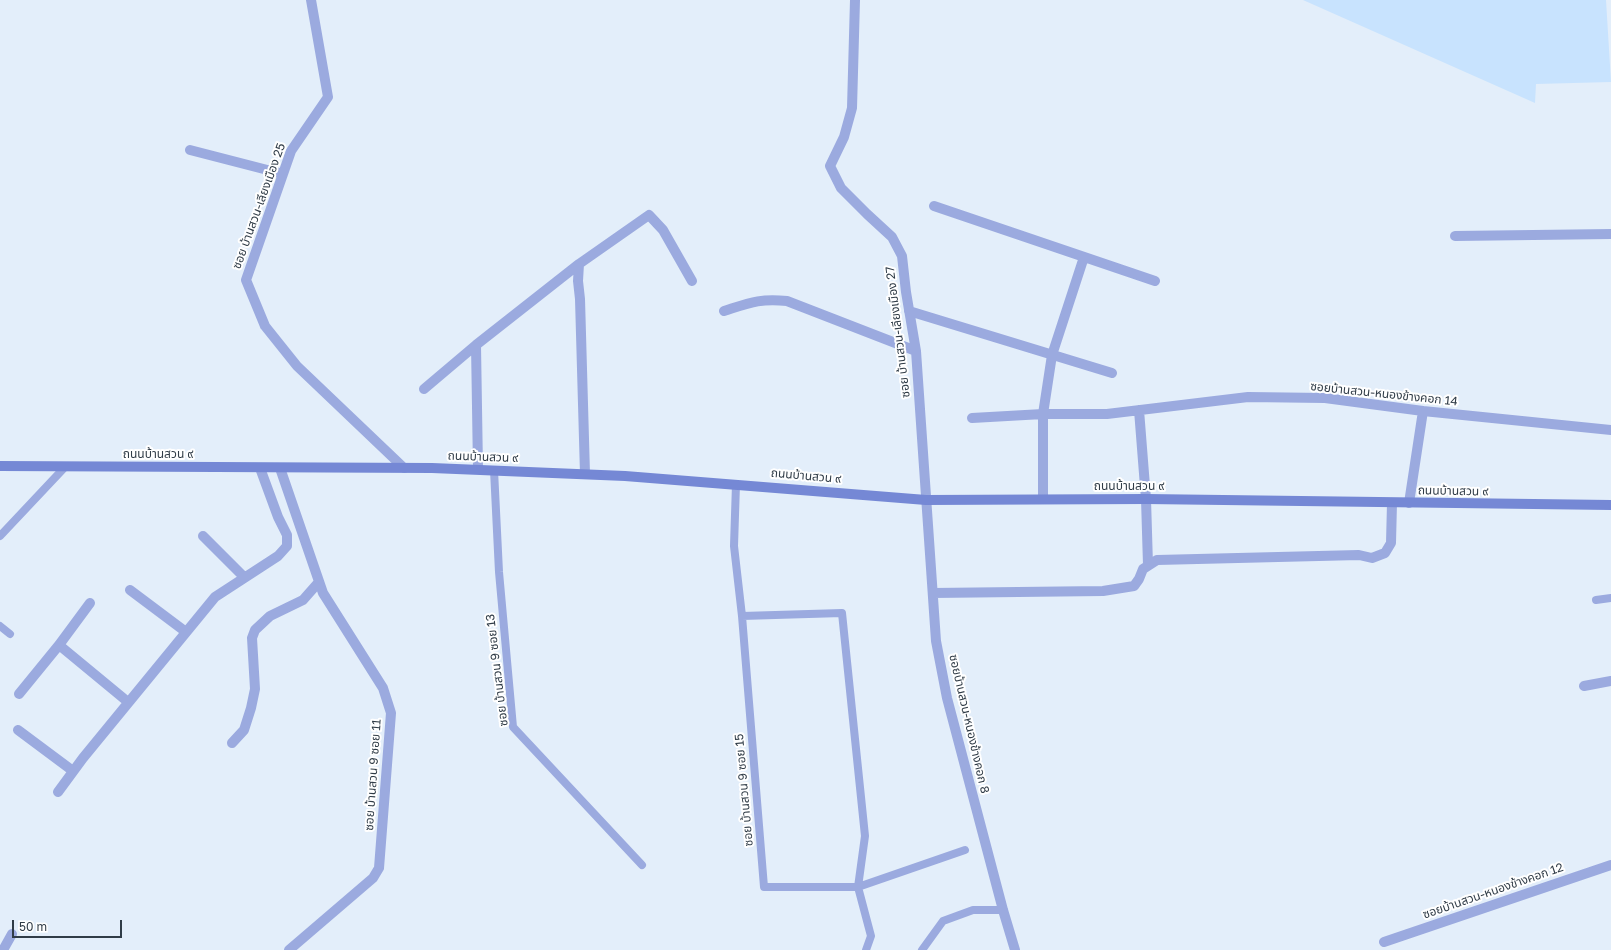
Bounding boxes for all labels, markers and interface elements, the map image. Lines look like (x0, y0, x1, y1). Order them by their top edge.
street label: ซอย บ้านสวน-เลียงเมือง 25 (230, 141, 288, 271)
street label: ซอย บ้านสวน-เลียงเมือง 27 (883, 265, 913, 399)
street label: ซอยบ้านสวน-หนองข้างคอก 14 (1310, 379, 1458, 409)
street label: ถนนบ้านสวน ๙ (123, 447, 193, 461)
street label: ถนนบ้านสวน ๙ (447, 449, 519, 465)
street label: ถนนบ้านสวน ๙ (770, 466, 842, 486)
street label: ถนนบ้านสวน ๙ (1094, 479, 1164, 493)
street label: ถนนบ้านสวน ๙ (1418, 483, 1488, 499)
street label: ซอย บ้านสวน 9 ซอย 13 (483, 613, 511, 727)
street label: ซอยบ้านสวน-หนองข้างคอก 8 (946, 653, 992, 795)
street label: ซอย บ้านสวน 9 ซอย 11 (362, 719, 384, 831)
street label: ซอย บ้านสวน 9 ซอย 15 (732, 733, 756, 847)
street label: ซอยบ้านสวน-หนองข้างคอก 12 (1421, 860, 1565, 922)
scale bar (14, 912, 124, 938)
text: 50 m (19, 919, 47, 934)

